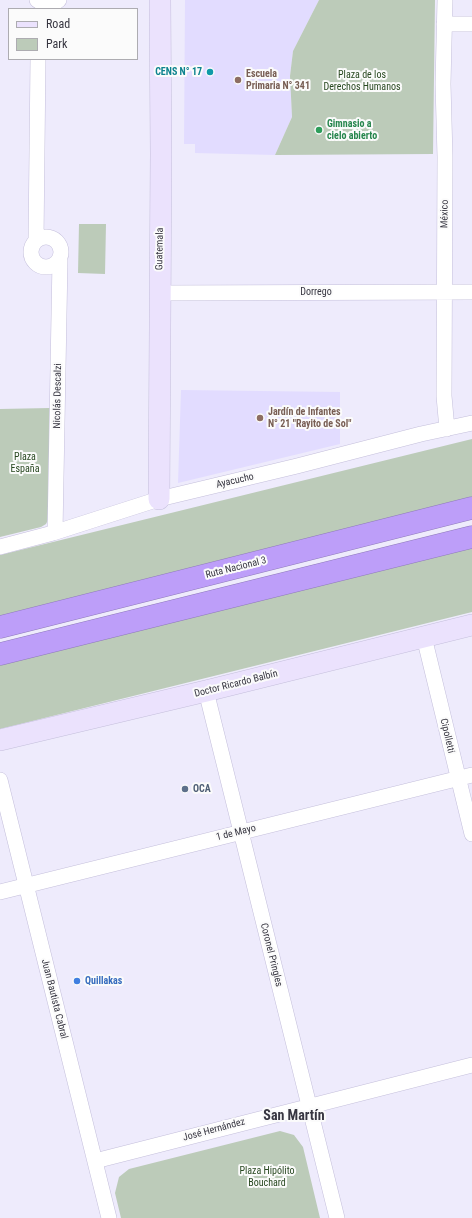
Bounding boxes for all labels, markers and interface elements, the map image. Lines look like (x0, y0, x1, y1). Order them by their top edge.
legend (8, 8, 138, 60)
text: Road (46, 17, 70, 31)
text: Park (46, 37, 67, 51)
place label: CENS N° 17 (155, 66, 202, 78)
marker: CENS N° 17 (205, 67, 215, 77)
place label: Escuela Primaria N° 341 (246, 68, 310, 92)
park label: Plaza de los Derechos Humanos (323, 69, 401, 92)
marker: Escuela Primaria N° 341 (233, 75, 243, 85)
place label: Gimnasio a cielo abierto (327, 118, 377, 142)
marker: Gimnasio a cielo abierto (314, 125, 324, 135)
street label: México (439, 200, 451, 228)
street label: Guatemala (154, 228, 166, 270)
street label: Dorrego (300, 286, 332, 298)
street label: Nicolás Descalzi (51, 363, 65, 429)
place label: Jardín de Infantes N° 21 "Rayito de Sol" (268, 406, 351, 430)
marker: Jardín de Infantes N° 21 "Rayito de Sol" (255, 413, 265, 423)
park label: Plaza España (11, 451, 39, 474)
street label: Ayacucho (215, 471, 255, 491)
street label: Ruta Nacional 3 (204, 555, 268, 581)
street label: Doctor Ricardo Balbín (193, 668, 279, 700)
street label: Cipolletti (437, 717, 457, 755)
place label: OCA (193, 783, 211, 795)
marker: OCA (180, 784, 190, 794)
street label: 1 de Mayo (215, 822, 257, 844)
street label: Coronel Pringles (257, 922, 285, 988)
street label: Juan Bautista Cabral (38, 958, 70, 1040)
place label: Quillakas (85, 975, 122, 987)
marker: Quillakas (72, 976, 82, 986)
district label: San Martín (263, 1108, 325, 1124)
street label: José Hernández (182, 1116, 246, 1144)
park label: Plaza Hipólito Bouchard (239, 1165, 295, 1188)

